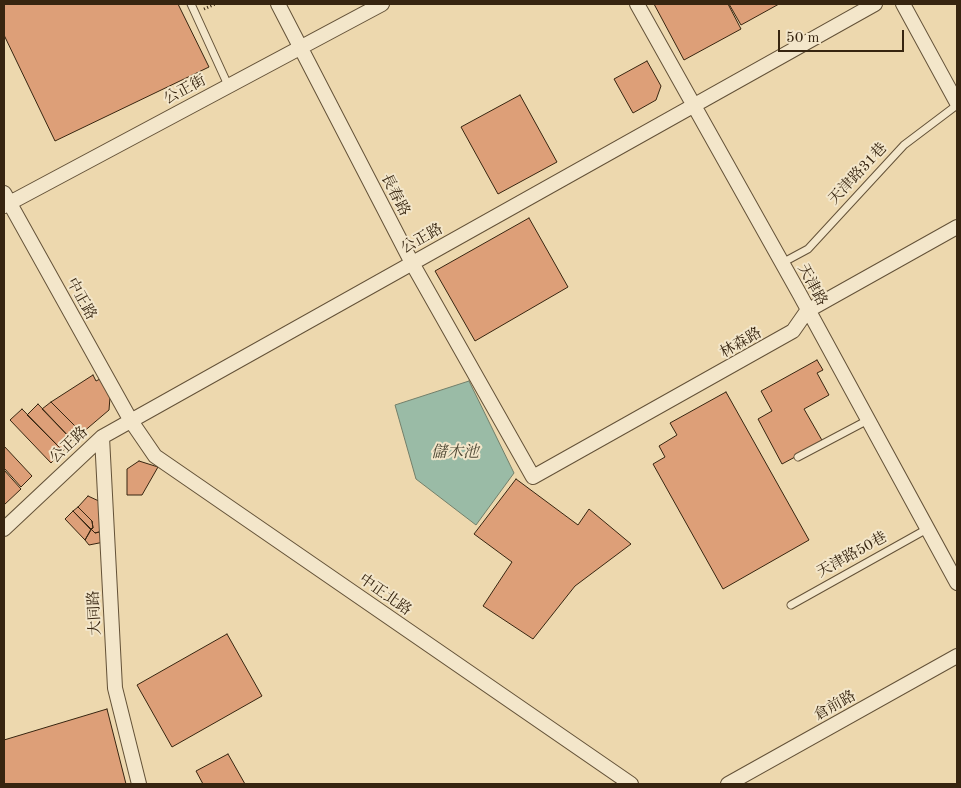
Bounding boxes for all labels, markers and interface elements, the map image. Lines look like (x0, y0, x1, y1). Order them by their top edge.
scale bar (781, 20, 907, 52)
text: 50 m (786, 31, 820, 46)
street label: 公正街 (161, 71, 209, 109)
street label: 天津路31巷 (825, 140, 891, 208)
street label: 長春路 (377, 171, 413, 219)
street label: 公正路 (398, 220, 446, 258)
street label: 天津路 (793, 261, 831, 309)
street label: 中正路 (62, 275, 100, 323)
street label: 林森路 (717, 324, 765, 362)
street label: 公正路 (46, 423, 92, 467)
water label: 儲木池 (431, 443, 479, 463)
street label: 天津路50巷 (814, 528, 890, 582)
street label: 中正北路 (355, 570, 415, 620)
street label: 大同路 (85, 590, 105, 636)
street label: 倉前路 (811, 687, 859, 725)

